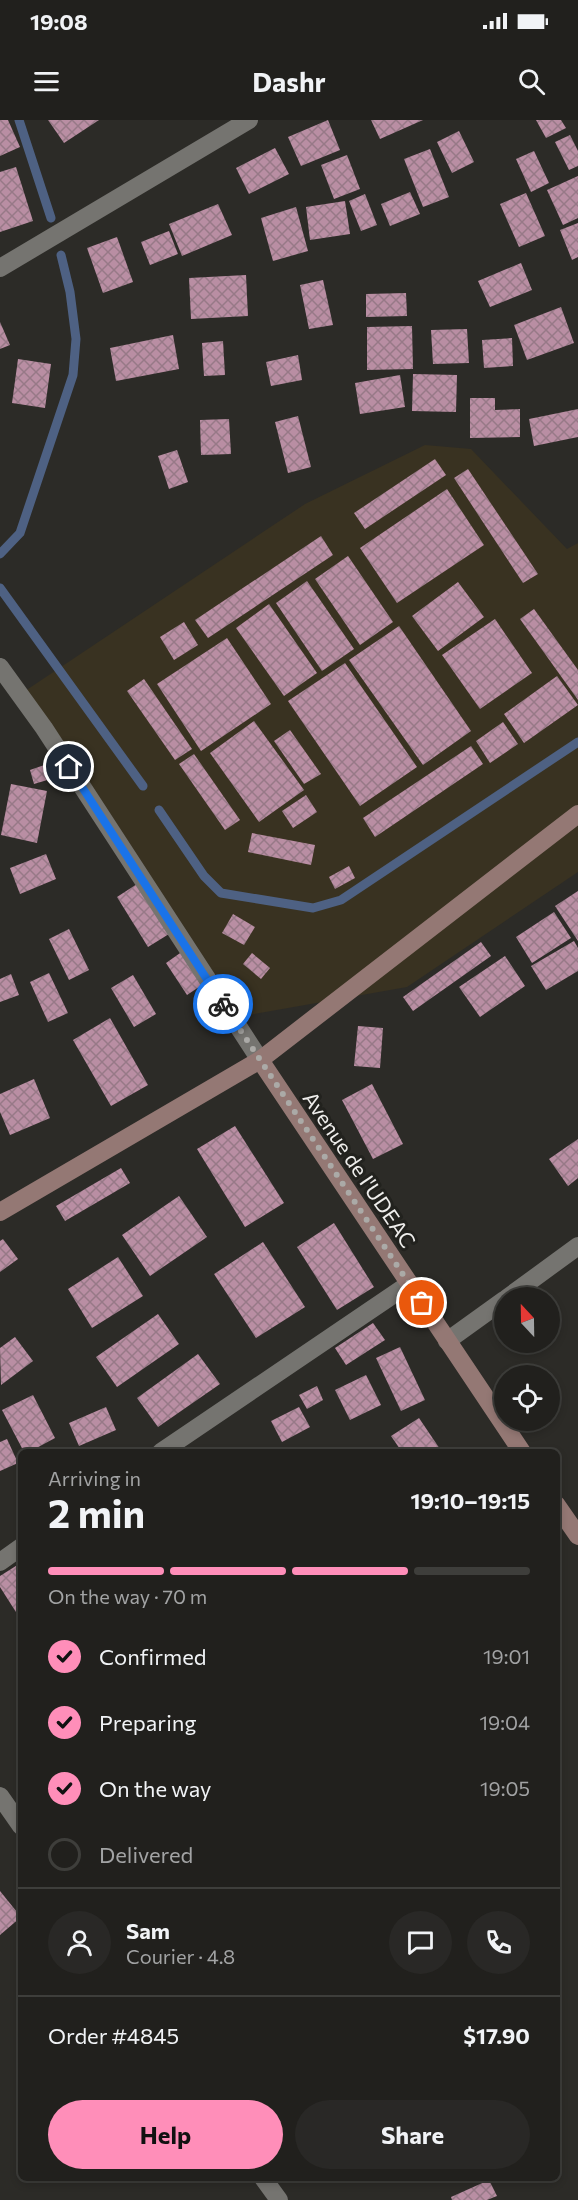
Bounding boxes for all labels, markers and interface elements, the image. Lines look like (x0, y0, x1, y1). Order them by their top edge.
text: 19:08 (30, 8, 88, 35)
icon: menu (30, 65, 63, 98)
text: Dashr (252, 65, 326, 98)
icon: search (515, 65, 548, 98)
pin (43, 741, 94, 792)
icon: home (52, 750, 85, 783)
courier (193, 974, 253, 1034)
icon: bike (207, 988, 240, 1021)
street label: Avenue de I'UDEAC (299, 1086, 421, 1252)
pin (396, 1277, 447, 1328)
icon: bag (405, 1286, 438, 1319)
north arrow (494, 1287, 560, 1353)
map controls (494, 1287, 560, 1431)
button: locate (494, 1365, 560, 1431)
text: Arriving in (48, 1466, 141, 1490)
text: 19:10–19:15 (410, 1487, 530, 1514)
text: 2 min (48, 1488, 145, 1536)
text: On the way · 70 m (48, 1584, 207, 1608)
icon: check (48, 1640, 81, 1673)
text: Confirmed (99, 1643, 206, 1670)
text: 19:01 (483, 1644, 530, 1668)
icon: check (48, 1706, 81, 1739)
text: Preparing (99, 1709, 196, 1736)
text: 19:04 (480, 1710, 530, 1734)
icon: check (48, 1772, 81, 1805)
text: On the way (99, 1775, 211, 1802)
text: 19:05 (480, 1776, 530, 1800)
text: Delivered (99, 1841, 193, 1868)
button: person (48, 1911, 111, 1974)
button: chat (389, 1911, 452, 1974)
button: phone (467, 1911, 530, 1974)
text: Sam (126, 1917, 170, 1944)
text: Courier · 4.8 (126, 1944, 235, 1968)
text: Order #4845 (48, 2022, 179, 2049)
text: $17.90 (463, 2022, 530, 2049)
button: Help (48, 2100, 283, 2169)
button: Share (295, 2100, 530, 2169)

